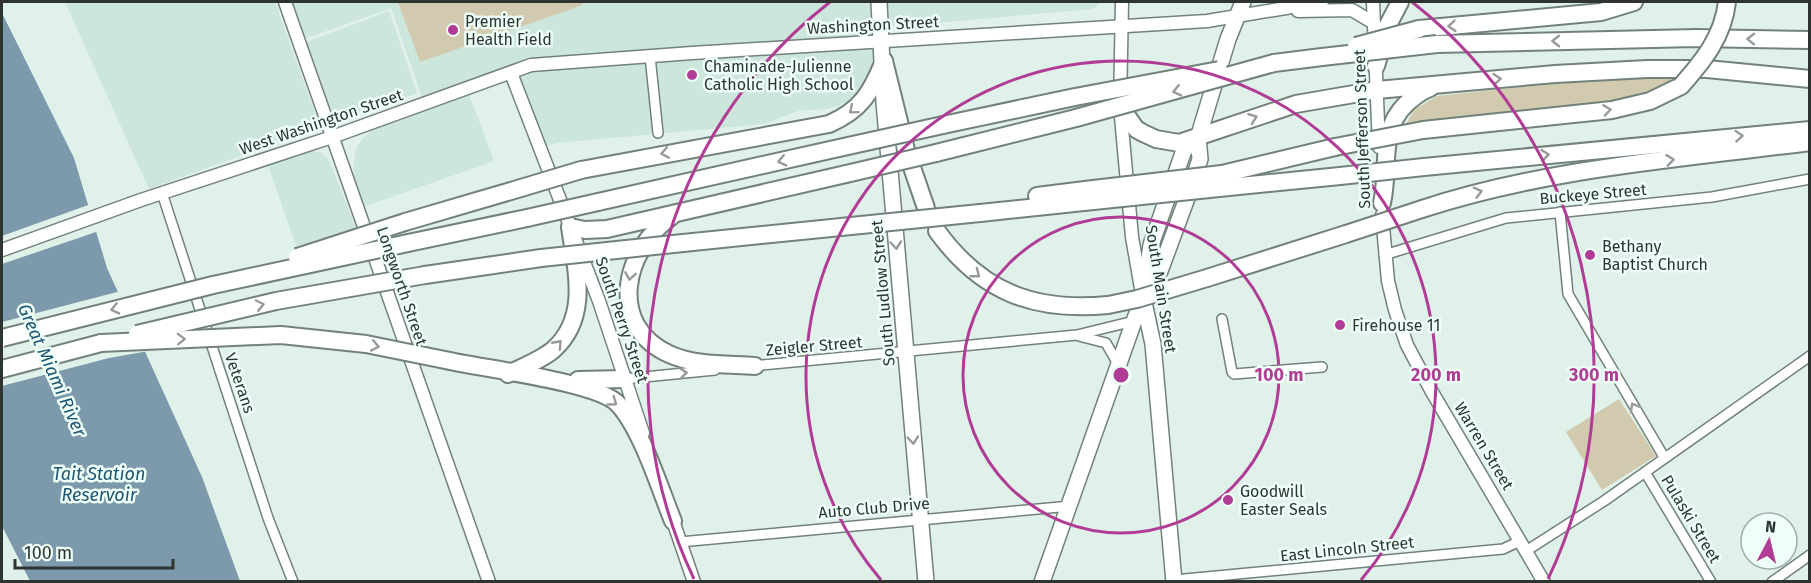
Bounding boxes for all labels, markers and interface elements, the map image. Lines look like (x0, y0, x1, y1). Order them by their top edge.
place label: Premier Health Field (465, 12, 552, 49)
street label: Washington Street (806, 12, 940, 38)
one-way arrow (1447, 19, 1456, 32)
marker: Premier Health Field (446, 23, 460, 37)
one-way arrow (1747, 33, 1756, 45)
one-way arrow (1552, 35, 1561, 47)
street label: South Jefferson Street (1350, 49, 1374, 209)
place label: Chaminade-Julienne Catholic High School (704, 57, 854, 94)
marker: Chaminade-Julienne Catholic High School (685, 68, 699, 82)
one-way arrow (1493, 73, 1502, 86)
one-way arrow (1172, 84, 1182, 97)
street label: West Washington Street (237, 85, 405, 159)
one-way arrow (849, 103, 860, 114)
one-way arrow (1602, 105, 1611, 117)
one-way arrow (1247, 113, 1257, 126)
one-way arrow (1735, 130, 1744, 143)
one-way arrow (660, 146, 670, 159)
one-way arrow (1540, 149, 1550, 162)
one-way arrow (777, 154, 787, 167)
one-way arrow (1666, 154, 1675, 166)
street label: Buckeye Street (1539, 180, 1648, 208)
one-way arrow (1472, 187, 1483, 199)
street label: South Ludlow Street (867, 219, 899, 367)
street label: Longworth Street (373, 224, 431, 348)
street label: South Main Street (1141, 224, 1181, 355)
place label: Bethany Baptist Church (1602, 237, 1708, 274)
one-way arrow (890, 241, 903, 250)
marker: Bethany Baptist Church (1583, 248, 1597, 262)
street label: South Perry Street (591, 254, 653, 386)
one-way arrow (970, 267, 981, 278)
one-way arrow (625, 271, 637, 281)
one-way arrow (255, 299, 265, 312)
water label: Great Miami River (13, 300, 92, 441)
one-way arrow (110, 302, 120, 315)
place label: Firehouse 11 (1352, 316, 1440, 335)
marker: Firehouse 11 (1333, 318, 1347, 332)
street label: Zeigler Street (765, 332, 863, 360)
one-way arrow (176, 333, 185, 345)
one-way arrow (369, 339, 379, 352)
one-way arrow (551, 340, 562, 351)
street label: Veterans (221, 350, 259, 416)
text: 100 m (1255, 364, 1303, 386)
text: 200 m (1411, 364, 1461, 386)
text: 300 m (1568, 364, 1619, 386)
centre of rings (1111, 365, 1131, 385)
one-way arrow (678, 367, 687, 380)
one-way arrow (606, 394, 617, 405)
street label: Warren Street (1450, 399, 1518, 494)
one-way arrow (1630, 403, 1641, 413)
one-way arrow (906, 435, 919, 444)
water label: Tait Station Reservoir (53, 463, 145, 506)
street label: Pulaski Street (1657, 472, 1725, 567)
place label: Goodwill Easter Seals (1240, 482, 1327, 519)
marker: Goodwill Easter Seals (1221, 493, 1235, 507)
street label: Auto Club Drive (818, 494, 930, 522)
north arrow (1739, 511, 1799, 571)
text: N (1764, 517, 1777, 537)
scale bar (15, 532, 172, 570)
street label: East Lincoln Street (1279, 532, 1415, 565)
text: 100 m (24, 542, 72, 564)

